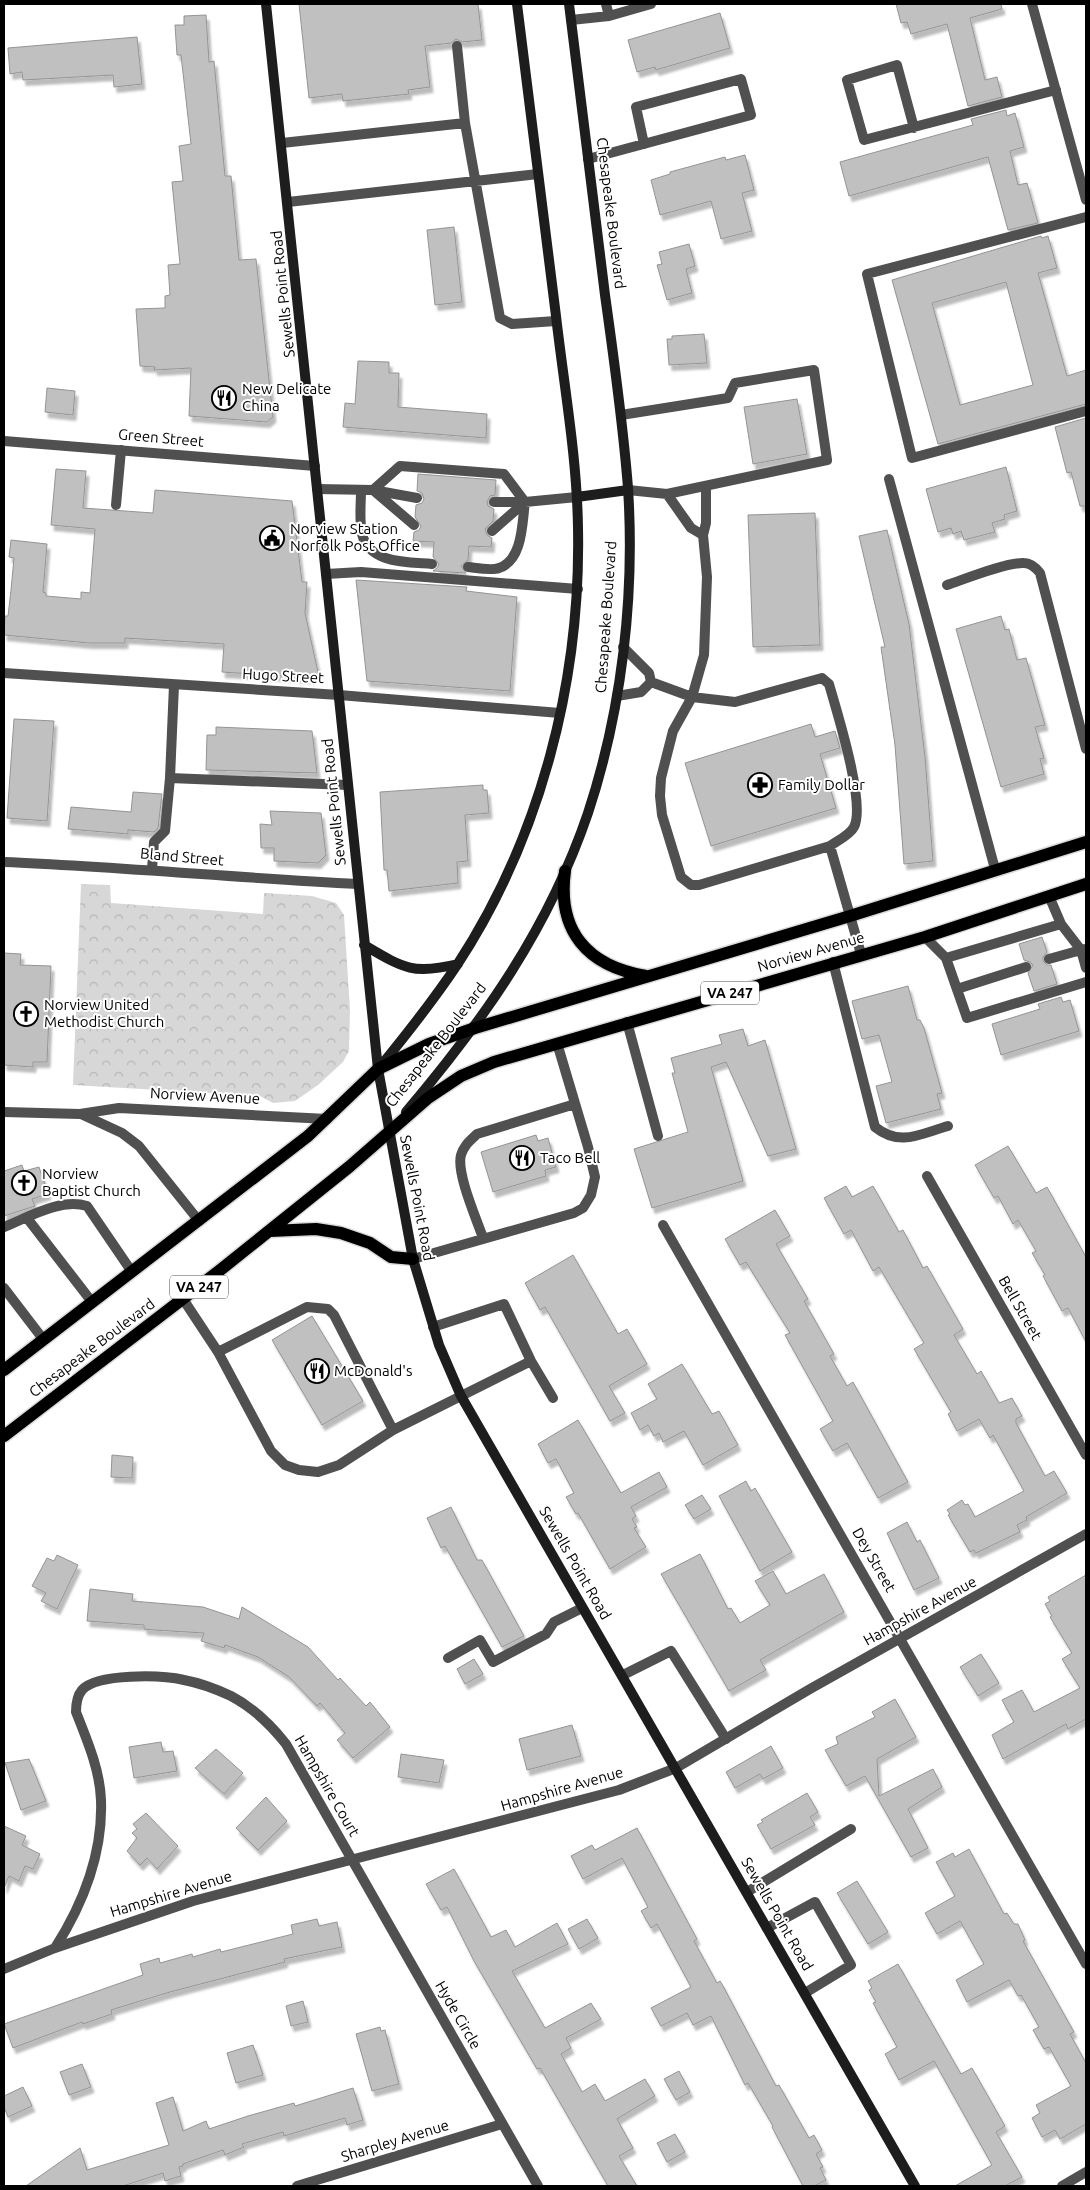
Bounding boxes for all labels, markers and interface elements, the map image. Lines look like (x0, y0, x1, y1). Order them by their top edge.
street label: Chesapeake Boulevard (594, 136, 629, 290)
street label: Sewells Point Road (267, 230, 298, 358)
place label: New Delicate China (242, 380, 331, 414)
restaurant icon: New Delicate China (211, 385, 237, 411)
street label: Green Street (117, 425, 205, 450)
place label: Norview Station Norfolk Post Office (290, 520, 420, 554)
public building icon: Norview Station Norfolk Post Office (259, 525, 285, 551)
street label: Chesapeake Boulevard (592, 540, 619, 694)
street label: Hugo Street (242, 665, 324, 686)
street label: Sewells Point Road (318, 738, 349, 866)
pharmacy icon: Family Dollar (747, 772, 773, 798)
place label: Family Dollar (778, 776, 865, 793)
street label: Bland Street (140, 844, 225, 869)
street label: Norview Avenue (755, 928, 866, 975)
street label: Chesapeake Boulevard (382, 979, 489, 1110)
road number: VA 247 (701, 981, 759, 1004)
place label: Norview United Methodist Church (44, 996, 164, 1030)
church icon: Norview United Methodist Church (13, 1001, 39, 1027)
street label: Norview Avenue (149, 1084, 261, 1107)
street label: Sewells Point Road (397, 1134, 438, 1262)
restaurant icon: Taco Bell (509, 1145, 535, 1171)
place label: Taco Bell (540, 1149, 600, 1166)
place label: Norview Baptist Church (42, 1165, 141, 1199)
church icon: Norview Baptist Church (11, 1170, 37, 1196)
street label: Bell Street (995, 1273, 1046, 1343)
road number: VA 247 (170, 1275, 228, 1298)
street label: Chesapeake Boulevard (26, 1295, 158, 1400)
restaurant icon: McDonald's (304, 1358, 330, 1384)
place label: McDonald's (334, 1362, 412, 1379)
street label: Sewells Point Road (536, 1503, 615, 1622)
street label: Dey Street (849, 1525, 900, 1595)
street label: Hampshire Avenue (860, 1572, 979, 1649)
street label: Hampshire Court (292, 1732, 363, 1839)
street label: Hampshire Avenue (499, 1763, 625, 1814)
street label: Sewells Point Road (738, 1854, 817, 1973)
street label: Hampshire Avenue (108, 1867, 234, 1920)
street label: Hyde Circle (432, 1978, 485, 2052)
street label: Sharpley Avenue (339, 2116, 451, 2165)

